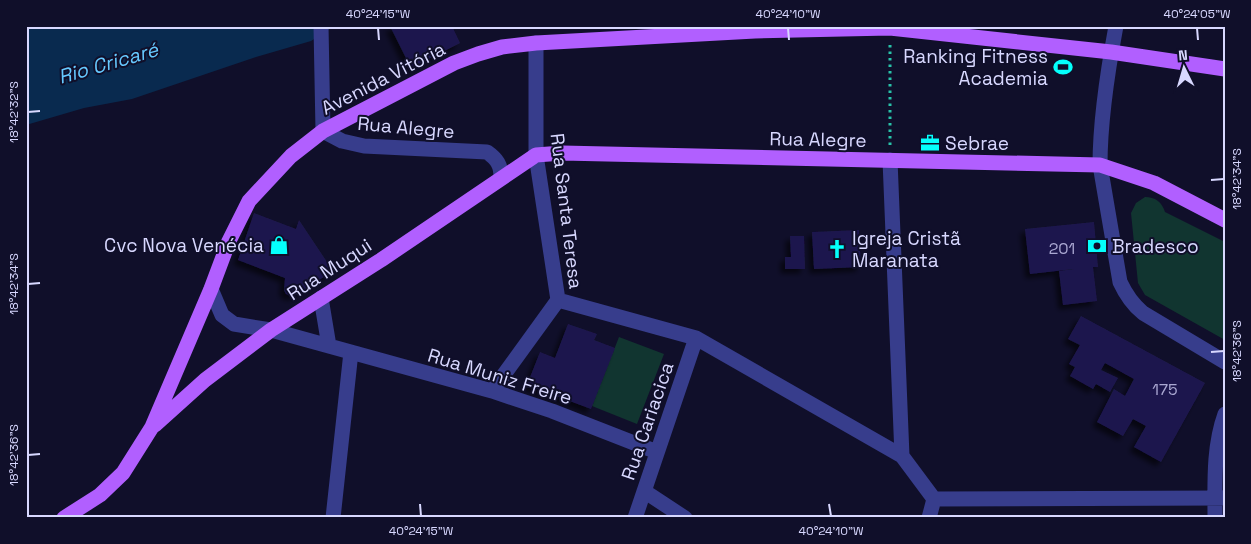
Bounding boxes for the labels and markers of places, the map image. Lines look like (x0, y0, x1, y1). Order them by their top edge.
place label: Ranking Fitness Academia (903, 44, 1048, 91)
sports icon: Ranking Fitness Academia (1052, 56, 1074, 78)
place label: Sebrae (945, 131, 1009, 156)
office icon: Sebrae (919, 132, 941, 154)
place label: Igreja Cristã Maranata (852, 226, 961, 273)
place label: Cvc Nova Venécia (104, 233, 264, 258)
shop icon: Cvc Nova Venécia (268, 234, 290, 256)
place label: Bradesco (1112, 234, 1199, 259)
bank icon: Bradesco (1086, 235, 1108, 257)
church icon: Igreja Cristã Maranata (826, 238, 848, 260)

